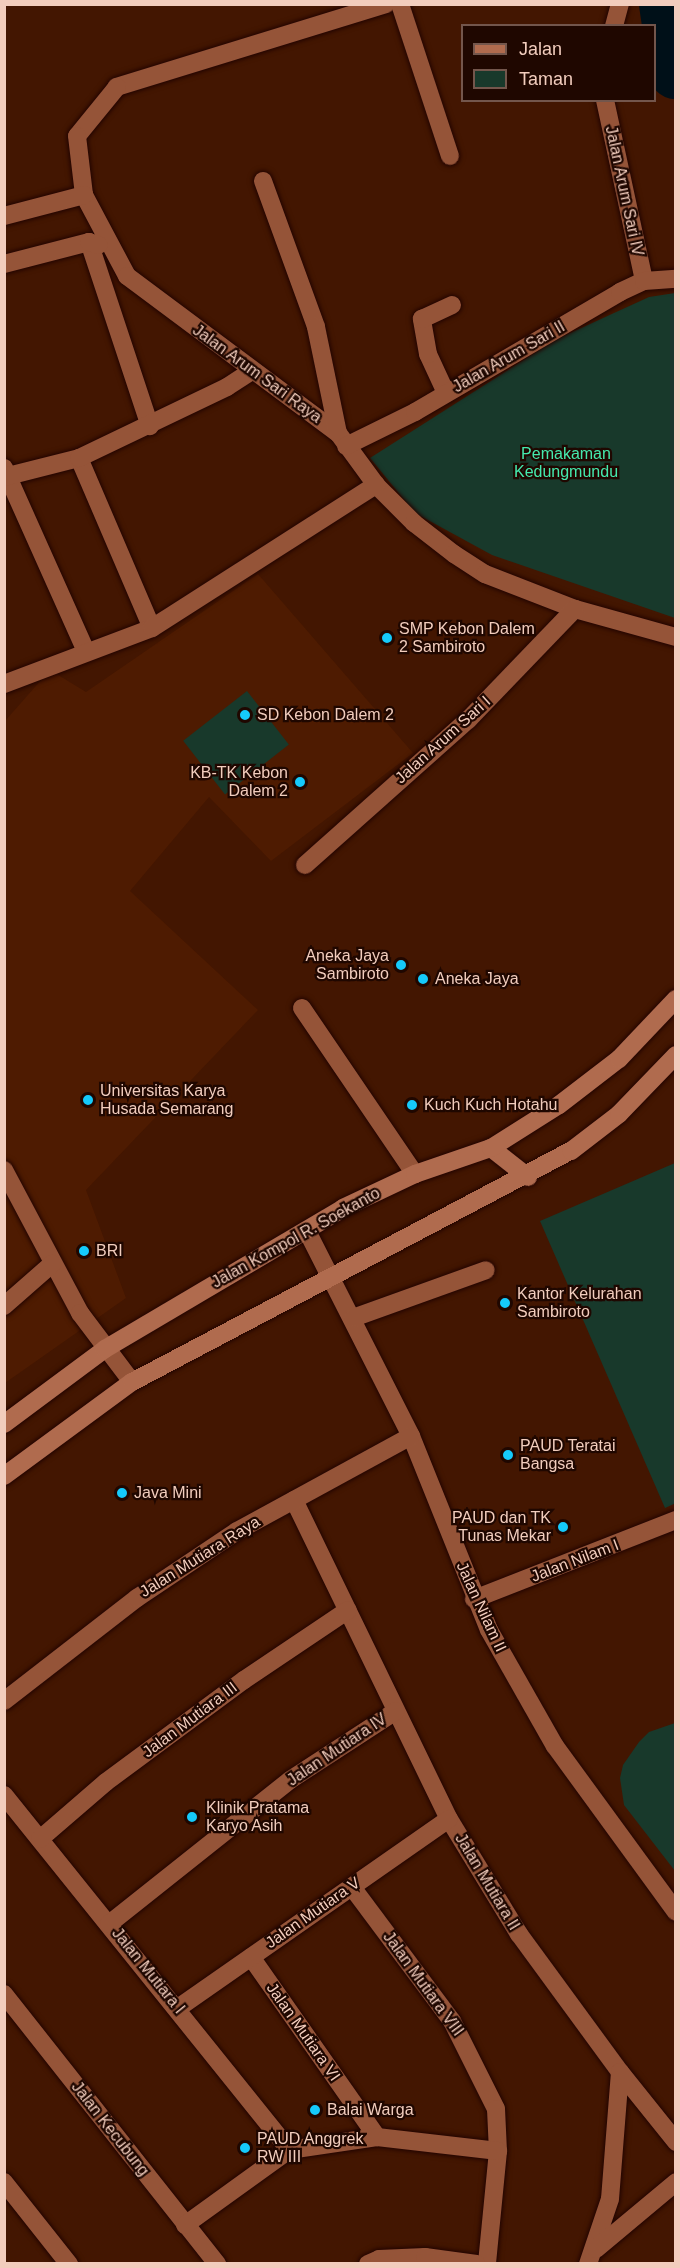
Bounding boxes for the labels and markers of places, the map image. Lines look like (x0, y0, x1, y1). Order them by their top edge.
place label: SMP Kebon Dalem 2 Sambiroto (399, 619, 535, 657)
marker: SMP Kebon Dalem 2 Sambiroto (380, 631, 394, 645)
place label: SD Kebon Dalem 2 (257, 705, 394, 725)
marker: SD Kebon Dalem 2 (238, 708, 252, 722)
place label: KB-TK Kebon Dalem 2 (190, 763, 288, 801)
marker: KB-TK Kebon Dalem 2 (293, 775, 307, 789)
place label: Aneka Jaya Sambiroto (305, 946, 389, 984)
marker: Aneka Jaya Sambiroto (394, 958, 408, 972)
place label: Aneka Jaya (435, 969, 519, 989)
marker: Aneka Jaya (416, 972, 430, 986)
place label: Universitas Karya Husada Semarang (100, 1081, 233, 1119)
marker: Universitas Karya Husada Semarang (81, 1093, 95, 1107)
place label: Kuch Kuch Hotahu (424, 1095, 557, 1115)
marker: Kuch Kuch Hotahu (405, 1098, 419, 1112)
place label: BRI (96, 1241, 123, 1261)
marker: BRI (77, 1244, 91, 1258)
place label: Kantor Kelurahan Sambiroto (517, 1284, 642, 1322)
marker: Kantor Kelurahan Sambiroto (498, 1296, 512, 1310)
place label: PAUD Teratai Bangsa (520, 1436, 616, 1474)
marker: PAUD Teratai Bangsa (501, 1448, 515, 1462)
place label: Java Mini (134, 1483, 202, 1503)
marker: Java Mini (115, 1486, 129, 1500)
place label: PAUD dan TK Tunas Mekar (452, 1508, 551, 1546)
marker: PAUD dan TK Tunas Mekar (556, 1520, 570, 1534)
place label: Klinik Pratama Karyo Asih (206, 1798, 309, 1836)
marker: Klinik Pratama Karyo Asih (183, 1808, 201, 1826)
place label: Balai Warga (327, 2100, 414, 2120)
marker: Balai Warga (308, 2103, 322, 2117)
place label: PAUD Anggrek RW III (257, 2129, 364, 2167)
marker: PAUD Anggrek RW III (238, 2141, 252, 2155)

